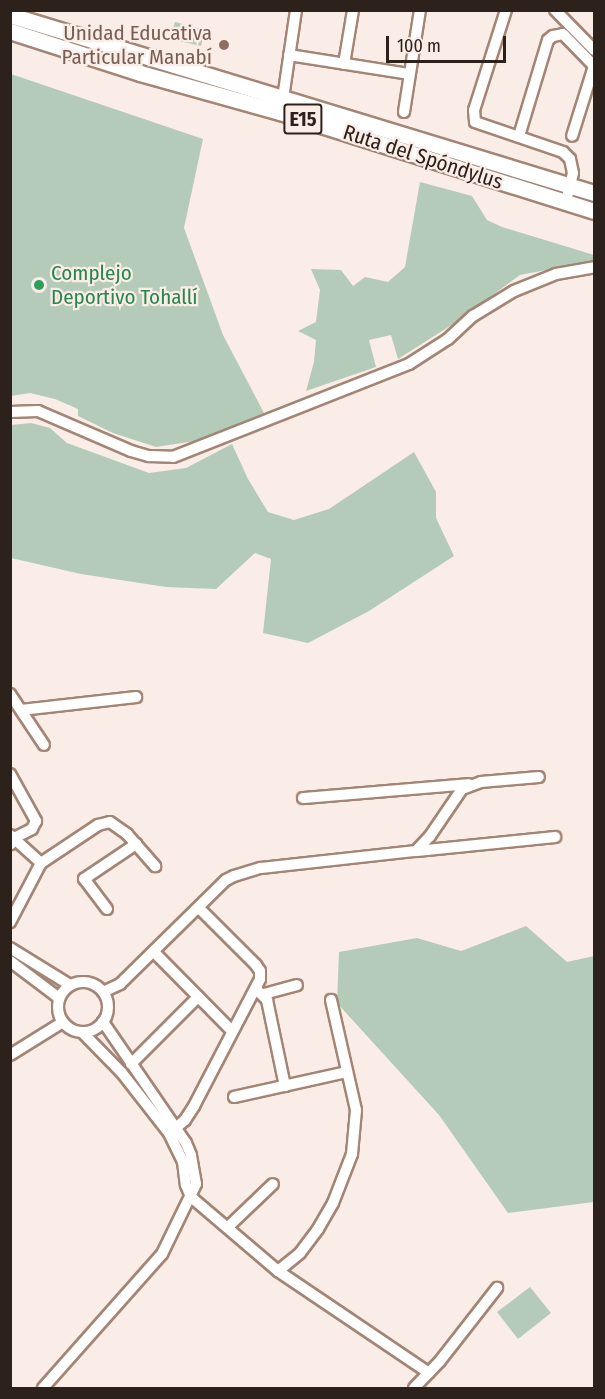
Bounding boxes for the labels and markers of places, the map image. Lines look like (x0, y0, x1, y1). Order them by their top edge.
place label: Unidad Educativa Particular Manabí (61, 20, 212, 70)
marker: Unidad Educativa Particular Manabí (217, 38, 231, 52)
place label: Complejo Deportivo Tohallí (51, 260, 198, 310)
marker: Complejo Deportivo Tohallí (32, 278, 46, 292)

